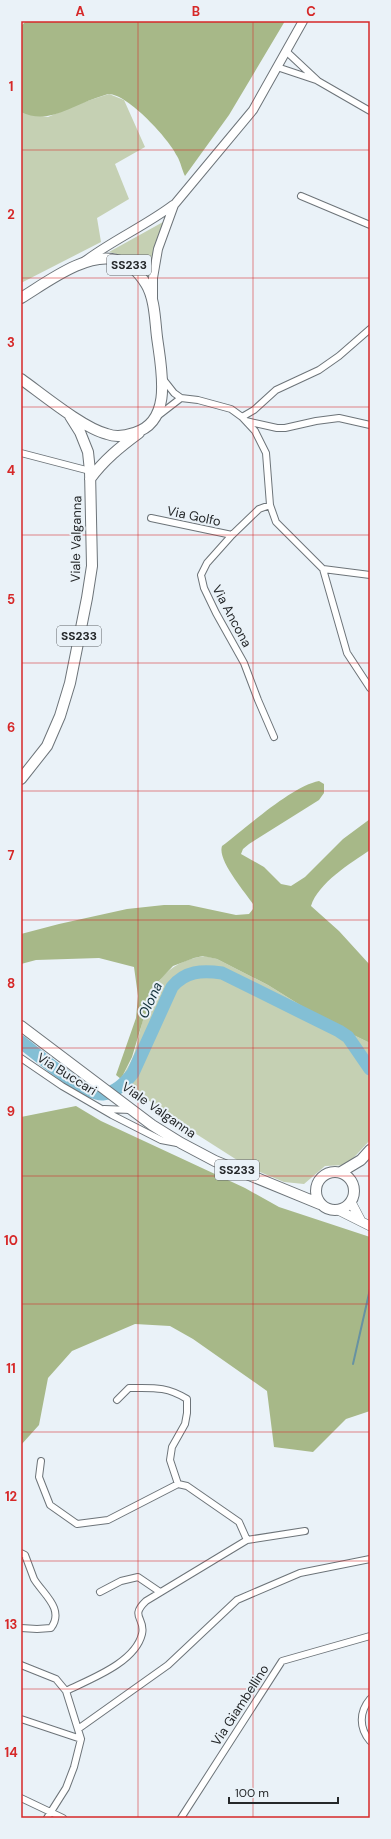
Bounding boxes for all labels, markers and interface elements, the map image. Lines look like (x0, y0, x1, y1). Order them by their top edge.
text: A (75, 3, 85, 20)
text: B (192, 3, 200, 20)
text: C (306, 3, 316, 20)
text: 1 (9, 78, 13, 95)
text: 2 (7, 206, 15, 223)
road number: SS233 (107, 255, 151, 275)
text: 3 (7, 334, 15, 351)
text: 4 (7, 462, 15, 479)
street label: Viale Valganna (67, 495, 85, 583)
street label: Via Golfo (165, 502, 223, 530)
street label: Via Ancona (209, 582, 255, 650)
text: 5 (7, 591, 15, 608)
road number: SS233 (57, 626, 101, 646)
text: 6 (7, 719, 15, 736)
text: 7 (8, 847, 15, 864)
text: 8 (7, 975, 15, 992)
water label: Olona (134, 979, 166, 1021)
street label: Via Buccari (34, 1049, 100, 1099)
street label: Viale Valganna (119, 1078, 199, 1142)
text: 9 (7, 1103, 15, 1120)
road number: SS233 (215, 1160, 259, 1180)
text: 10 (4, 1232, 18, 1249)
text: 11 (6, 1360, 16, 1377)
text: 12 (5, 1488, 17, 1505)
text: 13 (5, 1616, 17, 1633)
street label: Via Giambellino (207, 1661, 273, 1749)
text: 14 (4, 1744, 18, 1761)
scale bar (229, 1779, 338, 1805)
text: 100 m (235, 1785, 269, 1801)

